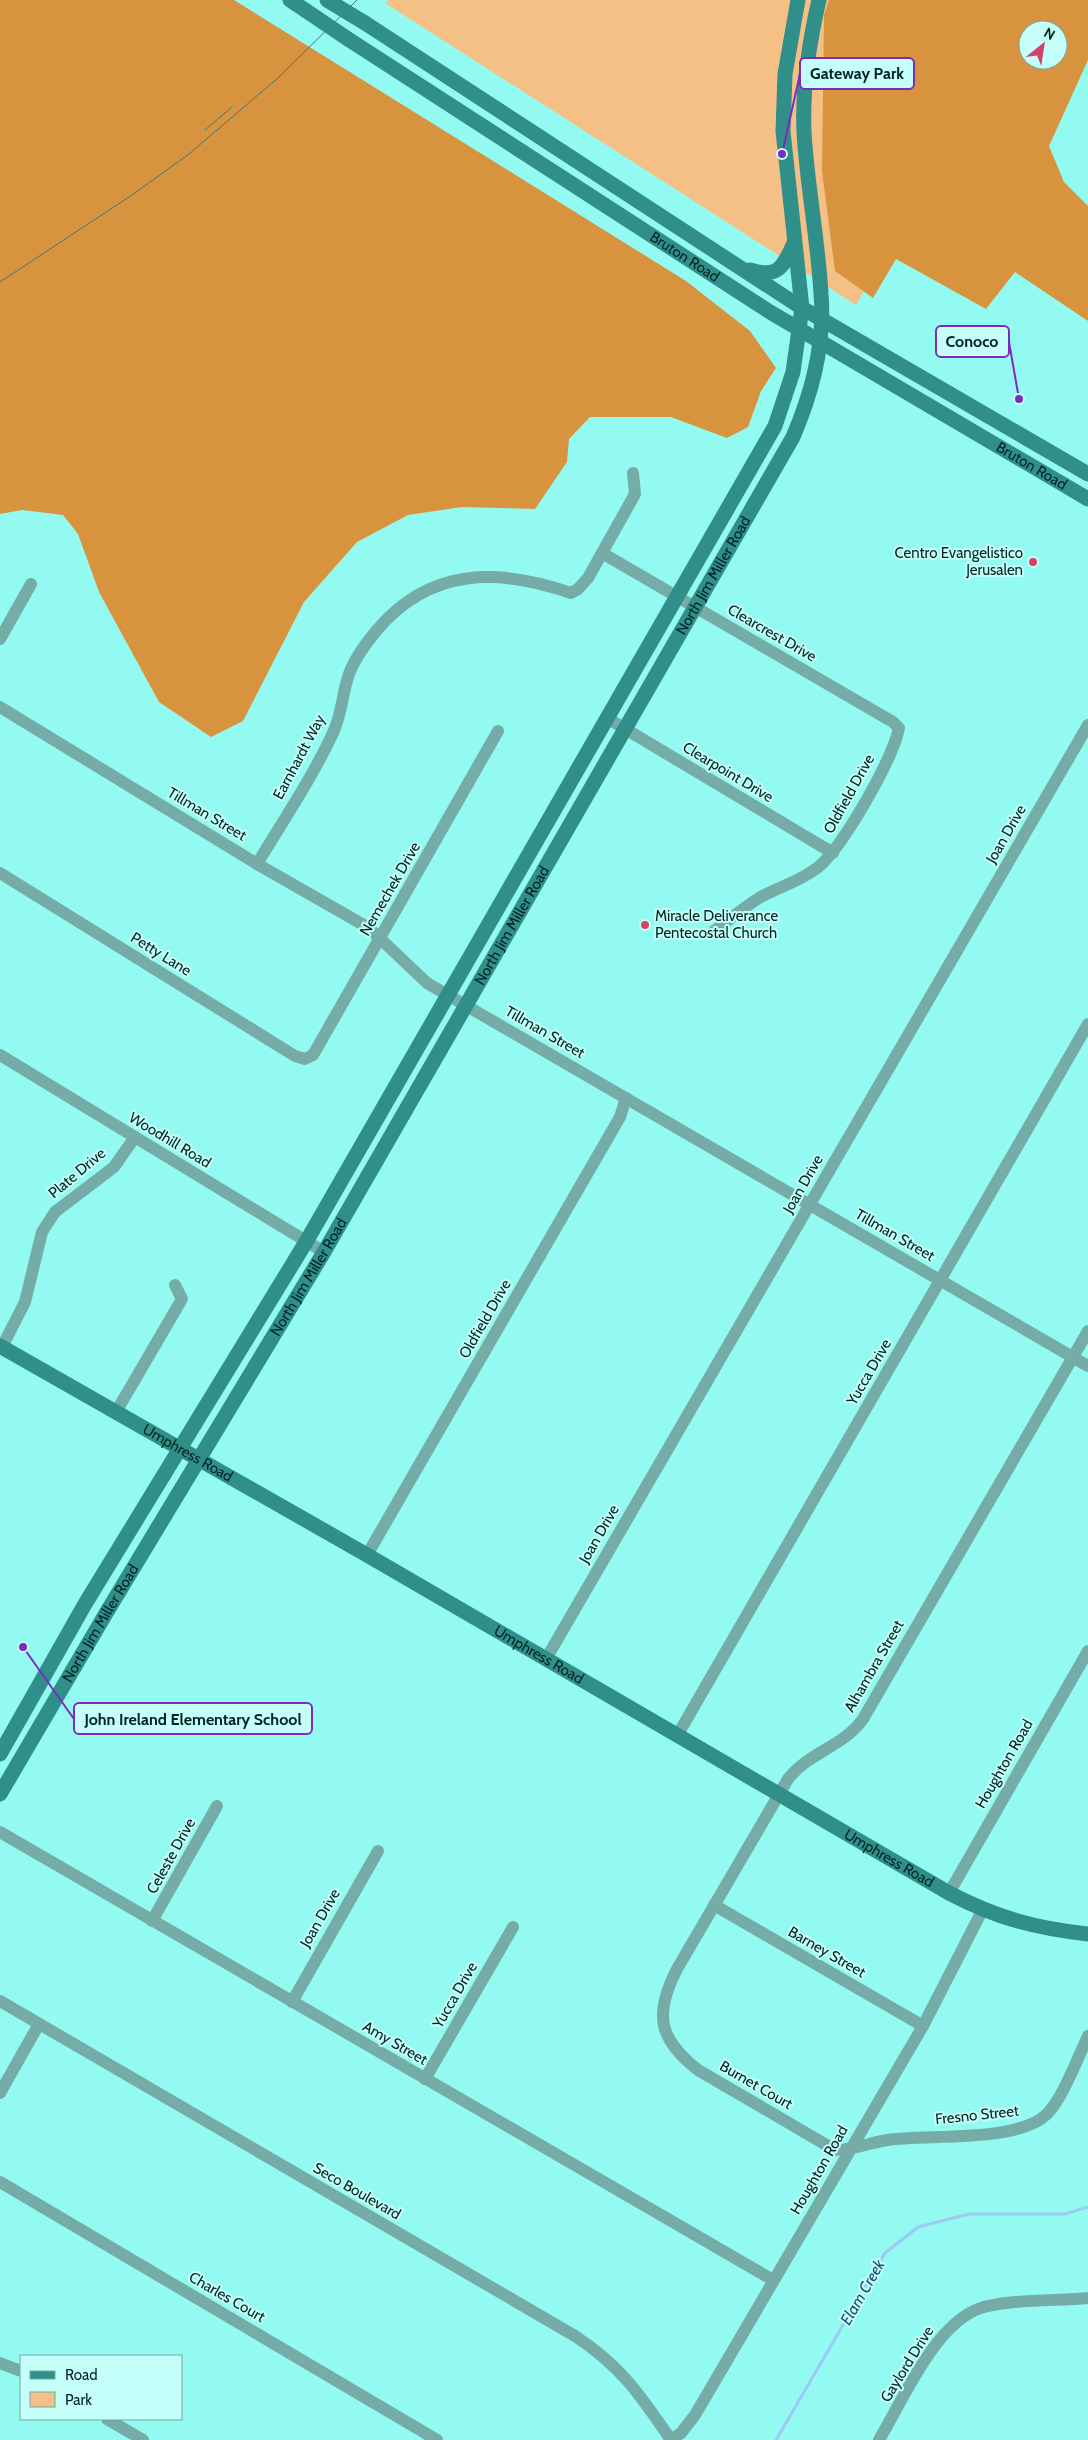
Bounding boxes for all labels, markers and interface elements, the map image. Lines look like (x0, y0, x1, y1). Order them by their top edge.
north arrow (1018, 20, 1068, 70)
text: N (1041, 23, 1058, 44)
callout: Gateway Park (800, 58, 914, 89)
text: Gateway Park (810, 64, 904, 83)
street label: Bruton Road (647, 228, 723, 286)
callout: Conoco (936, 326, 1009, 357)
text: Conoco (946, 332, 999, 351)
street label: Bruton Road (993, 438, 1070, 494)
street label: North Jim Miller Road (672, 513, 755, 638)
place label: Centro Evangelistico Jerusalen (895, 544, 1023, 579)
marker: Centro Evangelistico Jerusalen (1027, 556, 1039, 568)
street label: Clearcrest Drive (724, 600, 820, 666)
street label: Earnhardt Way (269, 711, 329, 802)
street label: Clearpoint Drive (679, 738, 777, 806)
street label: Oldfield Drive (820, 751, 878, 837)
street label: Tillman Street (164, 783, 250, 845)
street label: Joan Drive (982, 801, 1030, 867)
street label: Nemechek Drive (356, 839, 424, 939)
street label: North Jim Miller Road (471, 863, 553, 988)
place label: Miracle Deliverance Pentecostal Church (655, 907, 778, 942)
marker: Miracle Deliverance Pentecostal Church (639, 919, 651, 931)
street label: Petty Lane (127, 928, 195, 980)
street label: Tillman Street (502, 1002, 588, 1062)
street label: Woodhill Road (126, 1108, 214, 1172)
street label: Plate Drive (45, 1144, 109, 1202)
street label: Joan Drive (779, 1151, 827, 1217)
street label: Tillman Street (852, 1205, 938, 1265)
street label: North Jim Miller Road (266, 1215, 351, 1339)
street label: Oldfield Drive (455, 1276, 515, 1362)
street label: Yucca Drive (842, 1336, 895, 1409)
street label: Umphress Road (139, 1420, 236, 1486)
street label: Joan Drive (575, 1501, 623, 1567)
street label: North Jim Miller Road (59, 1561, 142, 1686)
street label: Alhambra Street (840, 1617, 908, 1715)
street label: Umphress Road (491, 1622, 587, 1688)
callout: John Ireland Elementary School (74, 1703, 312, 1734)
text: John Ireland Elementary School (83, 1710, 302, 1729)
street label: Houghton Road (971, 1716, 1037, 1812)
street label: Celeste Drive (143, 1815, 199, 1897)
street label: Umphress Road (841, 1825, 937, 1891)
street label: Joan Drive (296, 1885, 344, 1951)
street label: Barney Street (785, 1923, 869, 1981)
street label: Yucca Drive (428, 1959, 481, 2032)
street label: Amy Street (359, 2017, 431, 2069)
street label: Burnet Court (716, 2057, 796, 2113)
street label: Fresno Street (934, 2102, 1020, 2128)
street label: Houghton Road (786, 2122, 852, 2218)
street label: Seco Boulevard (310, 2159, 404, 2223)
water label: Elam Creek (836, 2255, 889, 2328)
street label: Charles Court (186, 2268, 268, 2326)
street label: Gaylord Drive (877, 2322, 938, 2405)
legend (20, 2355, 182, 2420)
text: Road (65, 2366, 98, 2384)
text: Park (65, 2391, 92, 2409)

